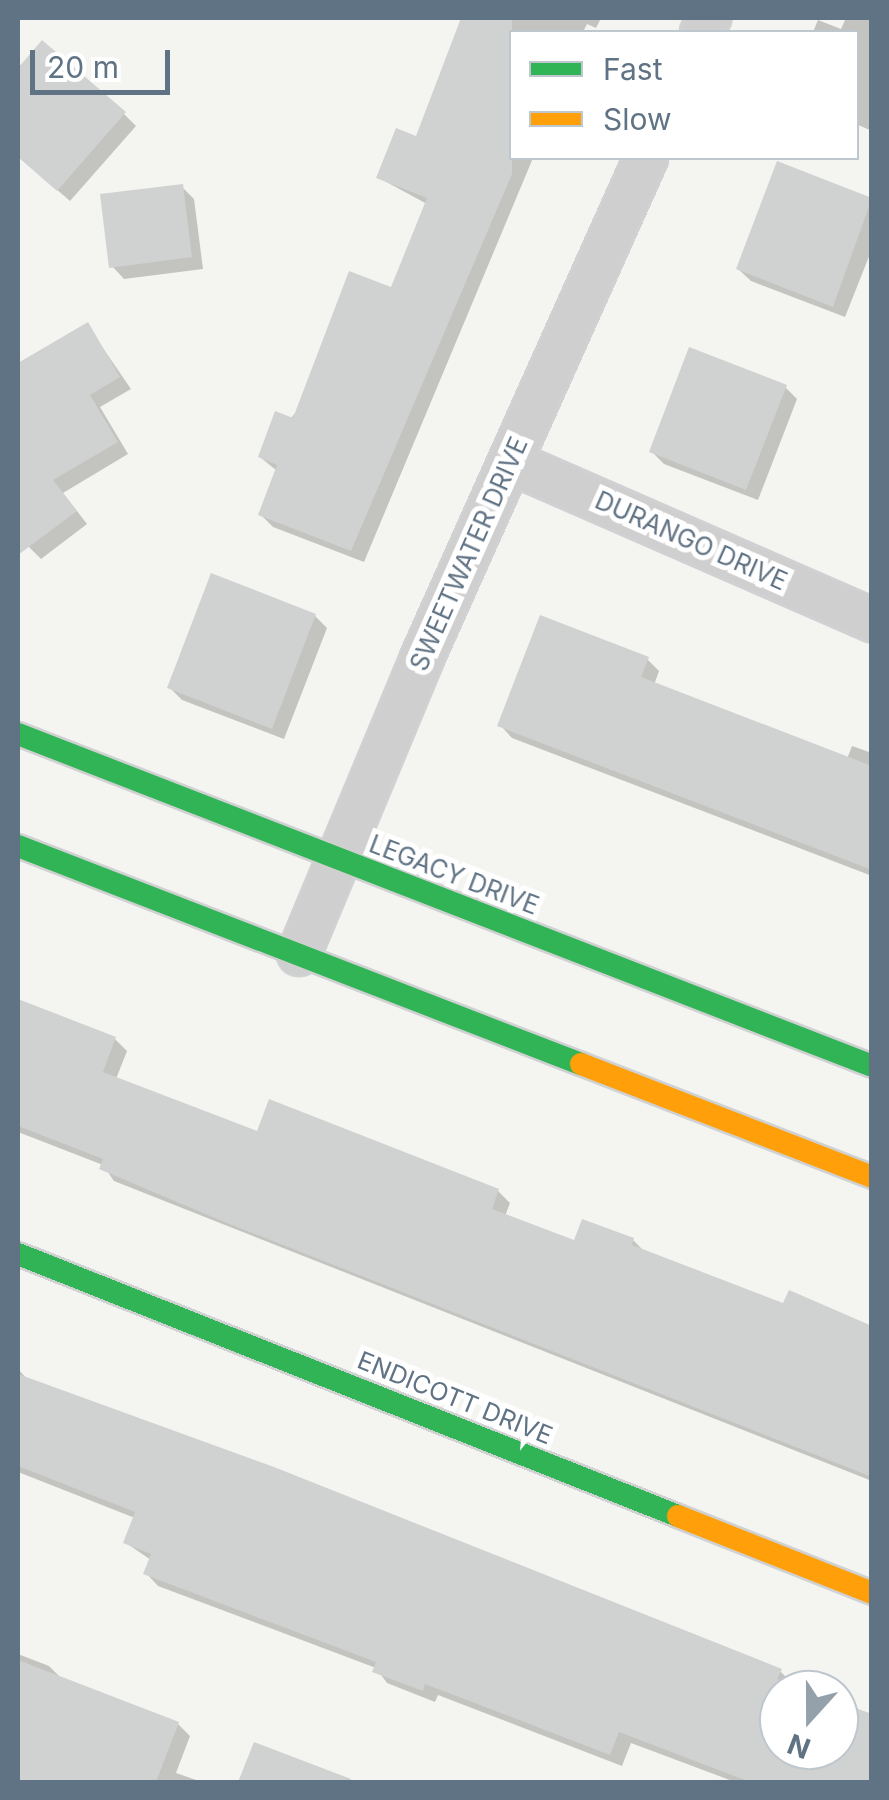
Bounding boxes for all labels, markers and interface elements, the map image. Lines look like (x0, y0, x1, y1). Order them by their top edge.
scale bar (35, 30, 175, 92)
legend (509, 30, 859, 160)
text: 20 m (47, 49, 119, 85)
text: Fast (603, 51, 662, 87)
text: Slow (603, 101, 672, 137)
street label: SWEETWATER DRIVE (404, 433, 534, 675)
street label: DURANGO DRIVE (590, 485, 792, 597)
street label: LEGACY DRIVE (365, 829, 543, 921)
street label: ENDICOTT DRIVE (353, 1345, 557, 1451)
north arrow (759, 1670, 859, 1770)
text: N (783, 1726, 815, 1766)

